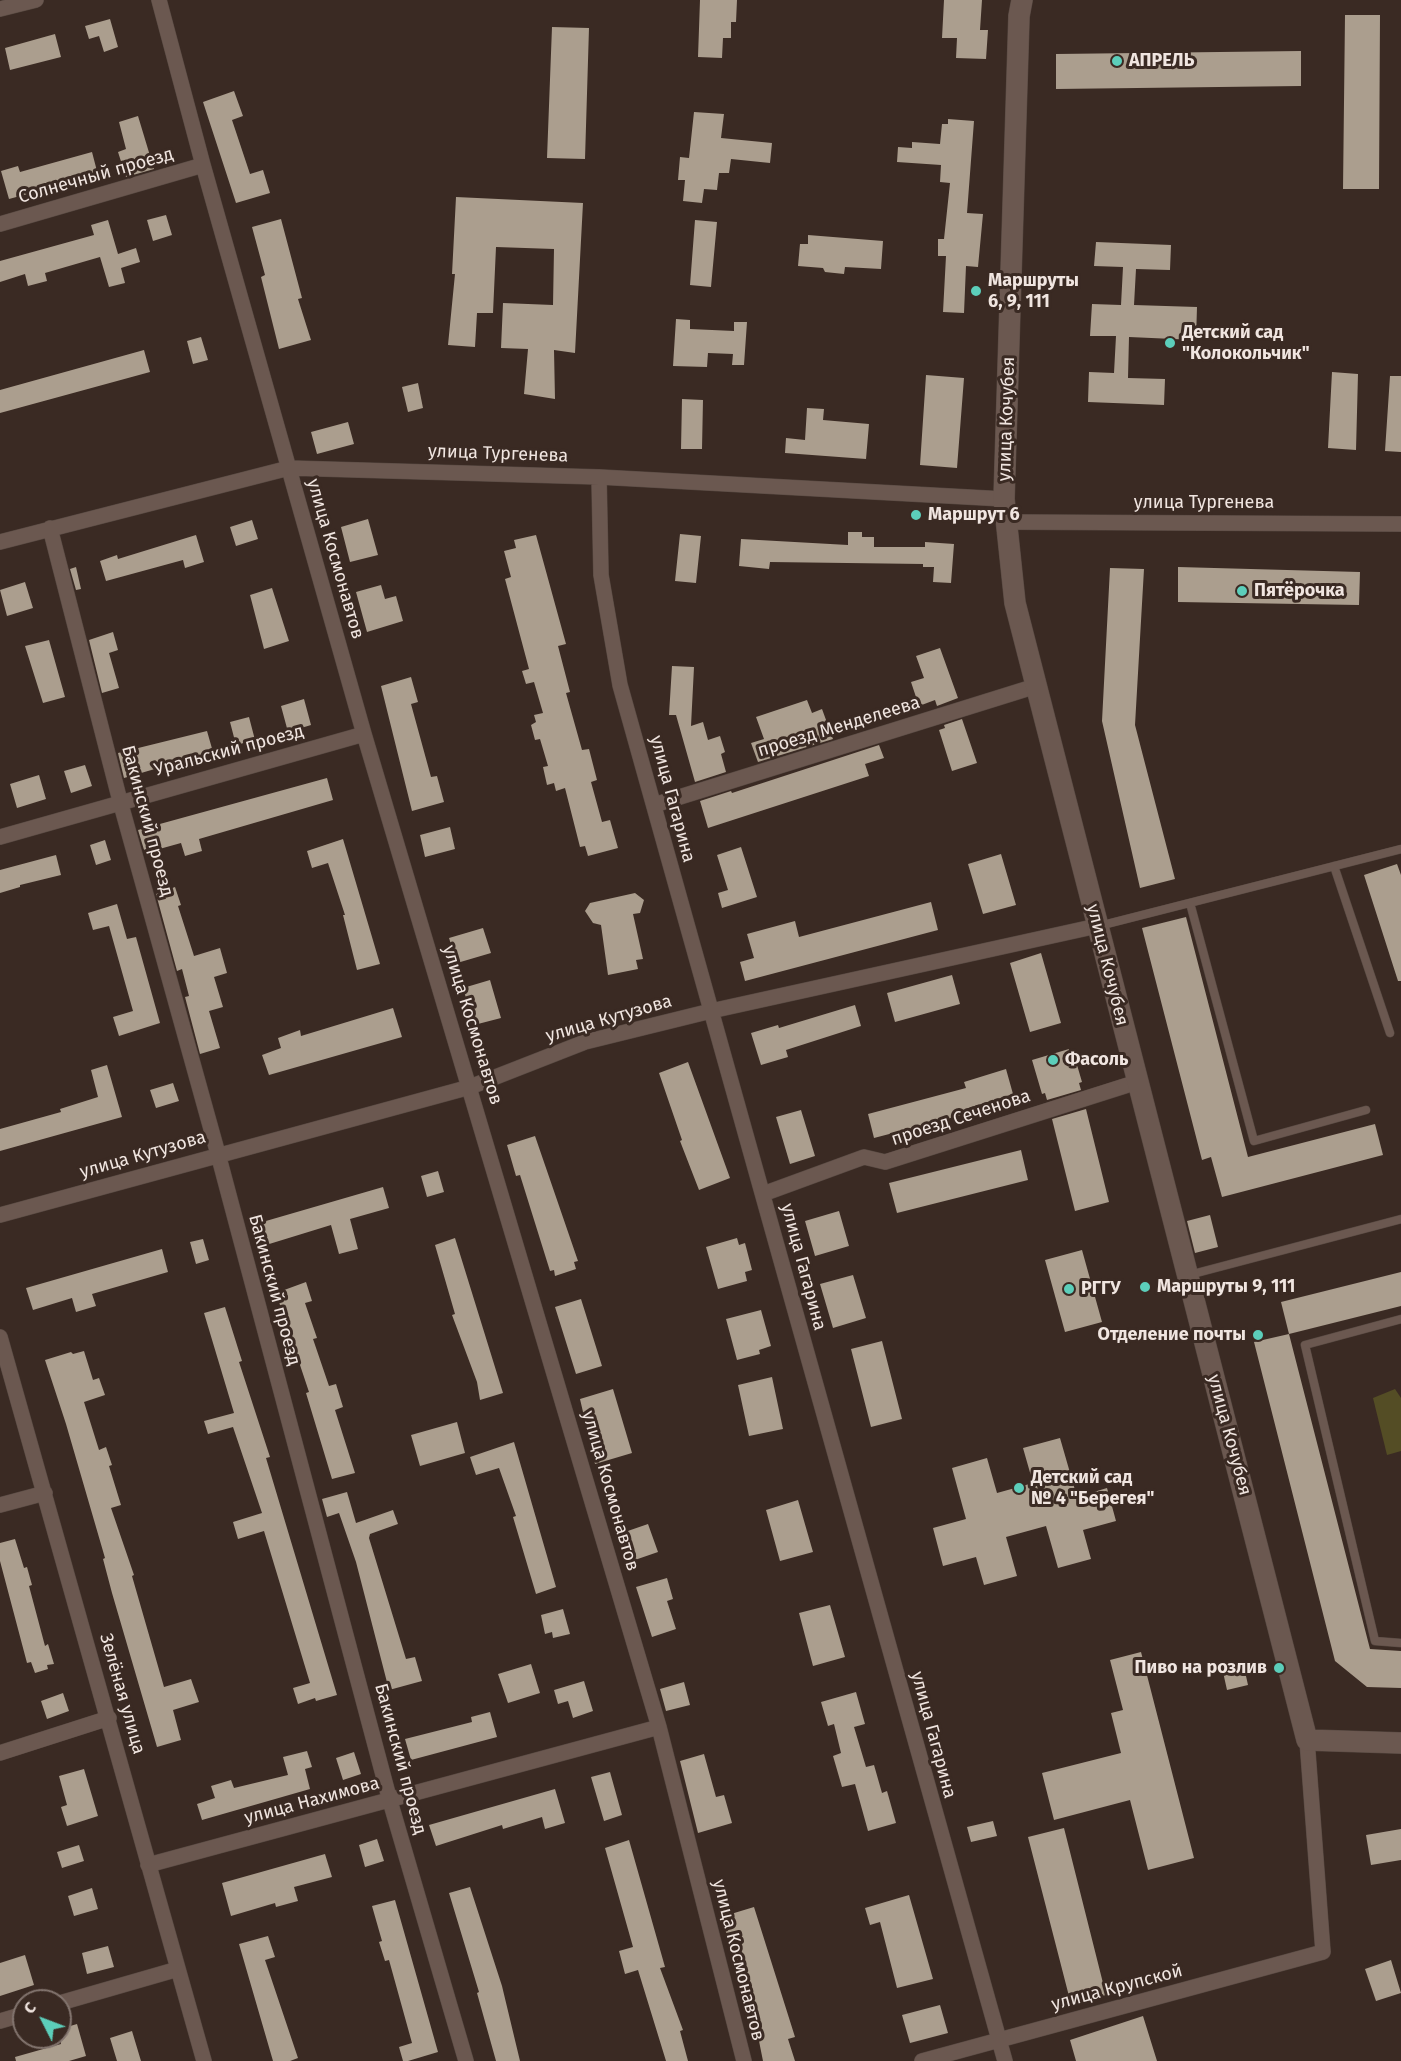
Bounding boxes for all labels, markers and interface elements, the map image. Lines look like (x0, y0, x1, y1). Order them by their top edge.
place label: АПРЕЛЬ (1129, 50, 1194, 72)
marker: АПРЕЛЬ (1110, 54, 1124, 68)
street label: Солнечный проезд (16, 144, 176, 208)
place label: Маршруты 6, 9, 111 (988, 270, 1079, 312)
marker: Маршруты 6, 9, 111 (969, 284, 983, 298)
place label: Детский сад "Колокольчик" (1182, 322, 1310, 364)
marker: Детский сад "Колокольчик" (1163, 336, 1177, 350)
street label: улица Кочубея (994, 356, 1020, 482)
street label: улица Тургенева (427, 441, 569, 467)
street label: улица Космонавтов (302, 476, 368, 642)
street label: улица Тургенева (1134, 492, 1274, 514)
place label: Маршрут 6 (928, 504, 1020, 526)
marker: Маршрут 6 (909, 508, 923, 522)
place label: Пятёрочка (1254, 580, 1345, 602)
marker: Пятёрочка (1235, 584, 1249, 598)
street label: проезд Менделеева (755, 692, 923, 762)
street label: Уральский проезд (152, 721, 306, 781)
street label: улица Гагарина (645, 733, 699, 865)
street label: Бакинский проезд (116, 743, 178, 899)
street label: улица Кочубея (1081, 902, 1133, 1028)
street label: улица Космонавтов (437, 943, 507, 1107)
street label: улица Кутузова (543, 991, 675, 1047)
place label: Фасоль (1065, 1049, 1128, 1071)
marker: Фасоль (1046, 1053, 1060, 1067)
street label: проезд Сеченова (889, 1085, 1033, 1151)
street label: улица Кутузова (77, 1127, 209, 1183)
street label: улица Гагарина (776, 1201, 830, 1333)
street label: Бакинский проезд (243, 1212, 305, 1368)
place label: Маршруты 9, 111 (1157, 1276, 1295, 1298)
place label: РГГУ (1081, 1278, 1121, 1300)
marker: Маршруты 9, 111 (1138, 1280, 1152, 1294)
marker: РГГУ (1062, 1282, 1076, 1296)
place label: Отделение почты (1098, 1324, 1246, 1346)
marker: Отделение почты (1251, 1328, 1265, 1342)
street label: улица Кочубея (1202, 1372, 1256, 1498)
street label: улица Космонавтов (577, 1408, 643, 1574)
place label: Детский сад № 4 "Берегея" (1031, 1467, 1154, 1510)
marker: Детский сад № 4 "Берегея" (1012, 1481, 1026, 1495)
street label: Зелёная улица (94, 1631, 150, 1757)
place label: Пиво на розлив (1135, 1657, 1267, 1679)
marker: Пиво на розлив (1272, 1661, 1286, 1675)
street label: улица Гагарина (906, 1669, 960, 1801)
street label: Бакинский проезд (369, 1681, 431, 1837)
street label: улица Нахимова (242, 1773, 382, 1829)
street label: улица Космонавтов (707, 1877, 769, 2043)
street label: улица Крупской (1049, 1960, 1185, 2016)
north arrow (12, 1989, 72, 2049)
text: С (20, 1998, 40, 2018)

